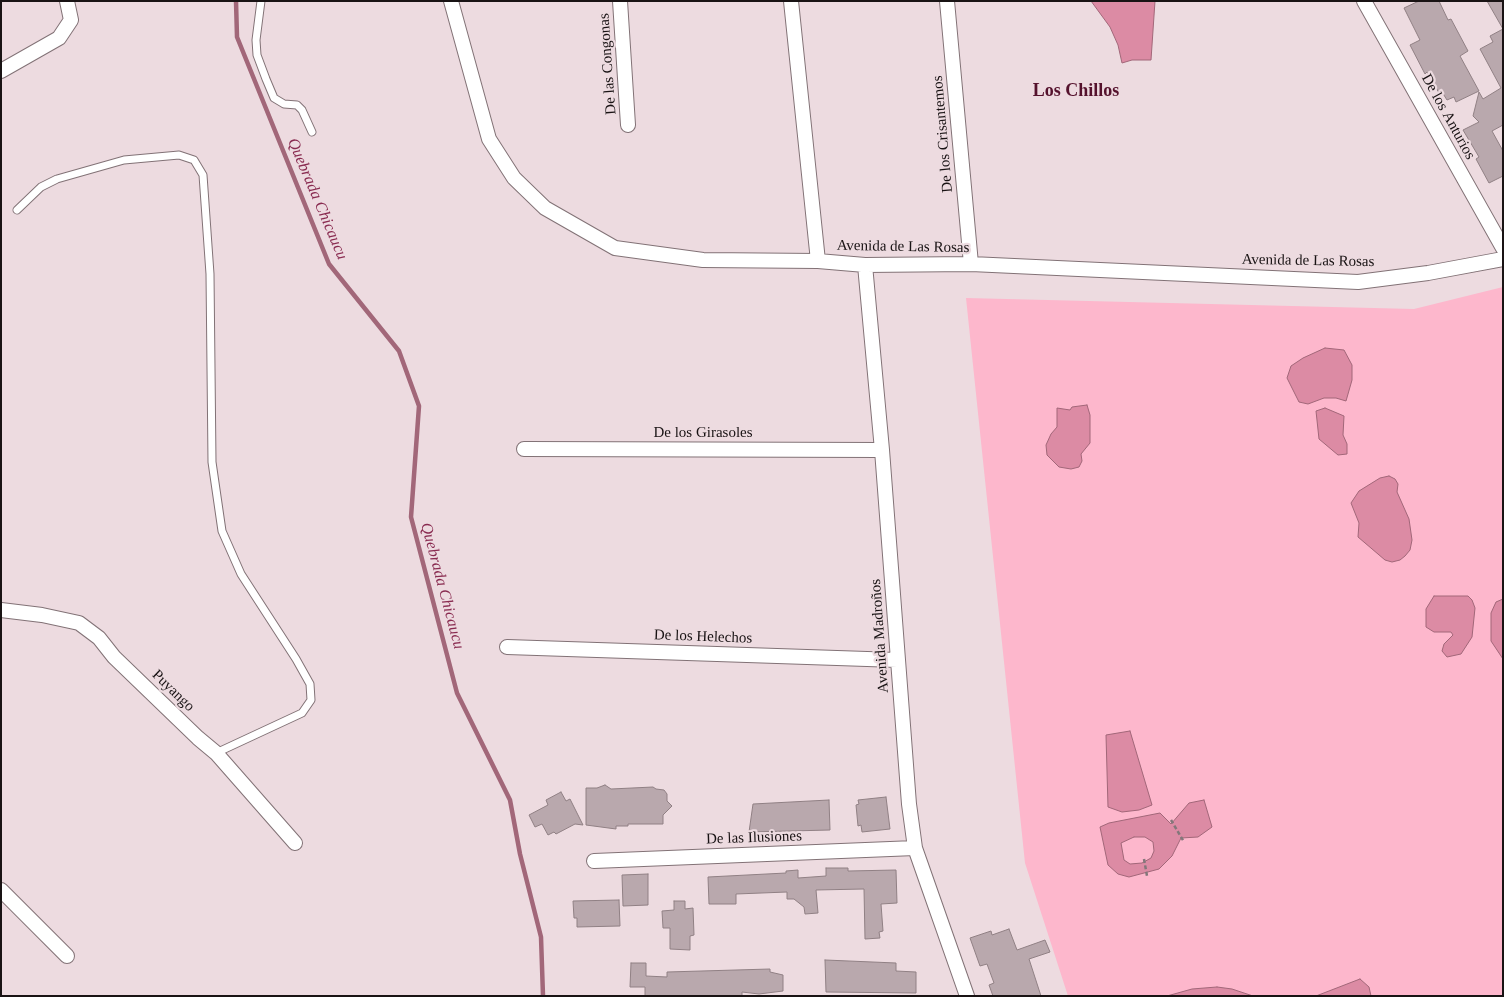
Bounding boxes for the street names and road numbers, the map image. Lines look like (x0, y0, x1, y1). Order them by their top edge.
street label: De las Congonas (595, 13, 621, 115)
street label: De los Anturios (1417, 71, 1479, 163)
street label: De los Crisantemos (929, 75, 957, 193)
street label: Avenida de Las Rosas (837, 237, 969, 257)
street label: Avenida de Las Rosas (1242, 251, 1374, 271)
street label: De los Girasoles (653, 424, 753, 442)
street label: Avenida Madroños (867, 578, 893, 694)
street label: De los Helechos (654, 626, 752, 648)
street label: Puyango (148, 666, 198, 716)
street label: De las Ilusiones (706, 827, 802, 849)

